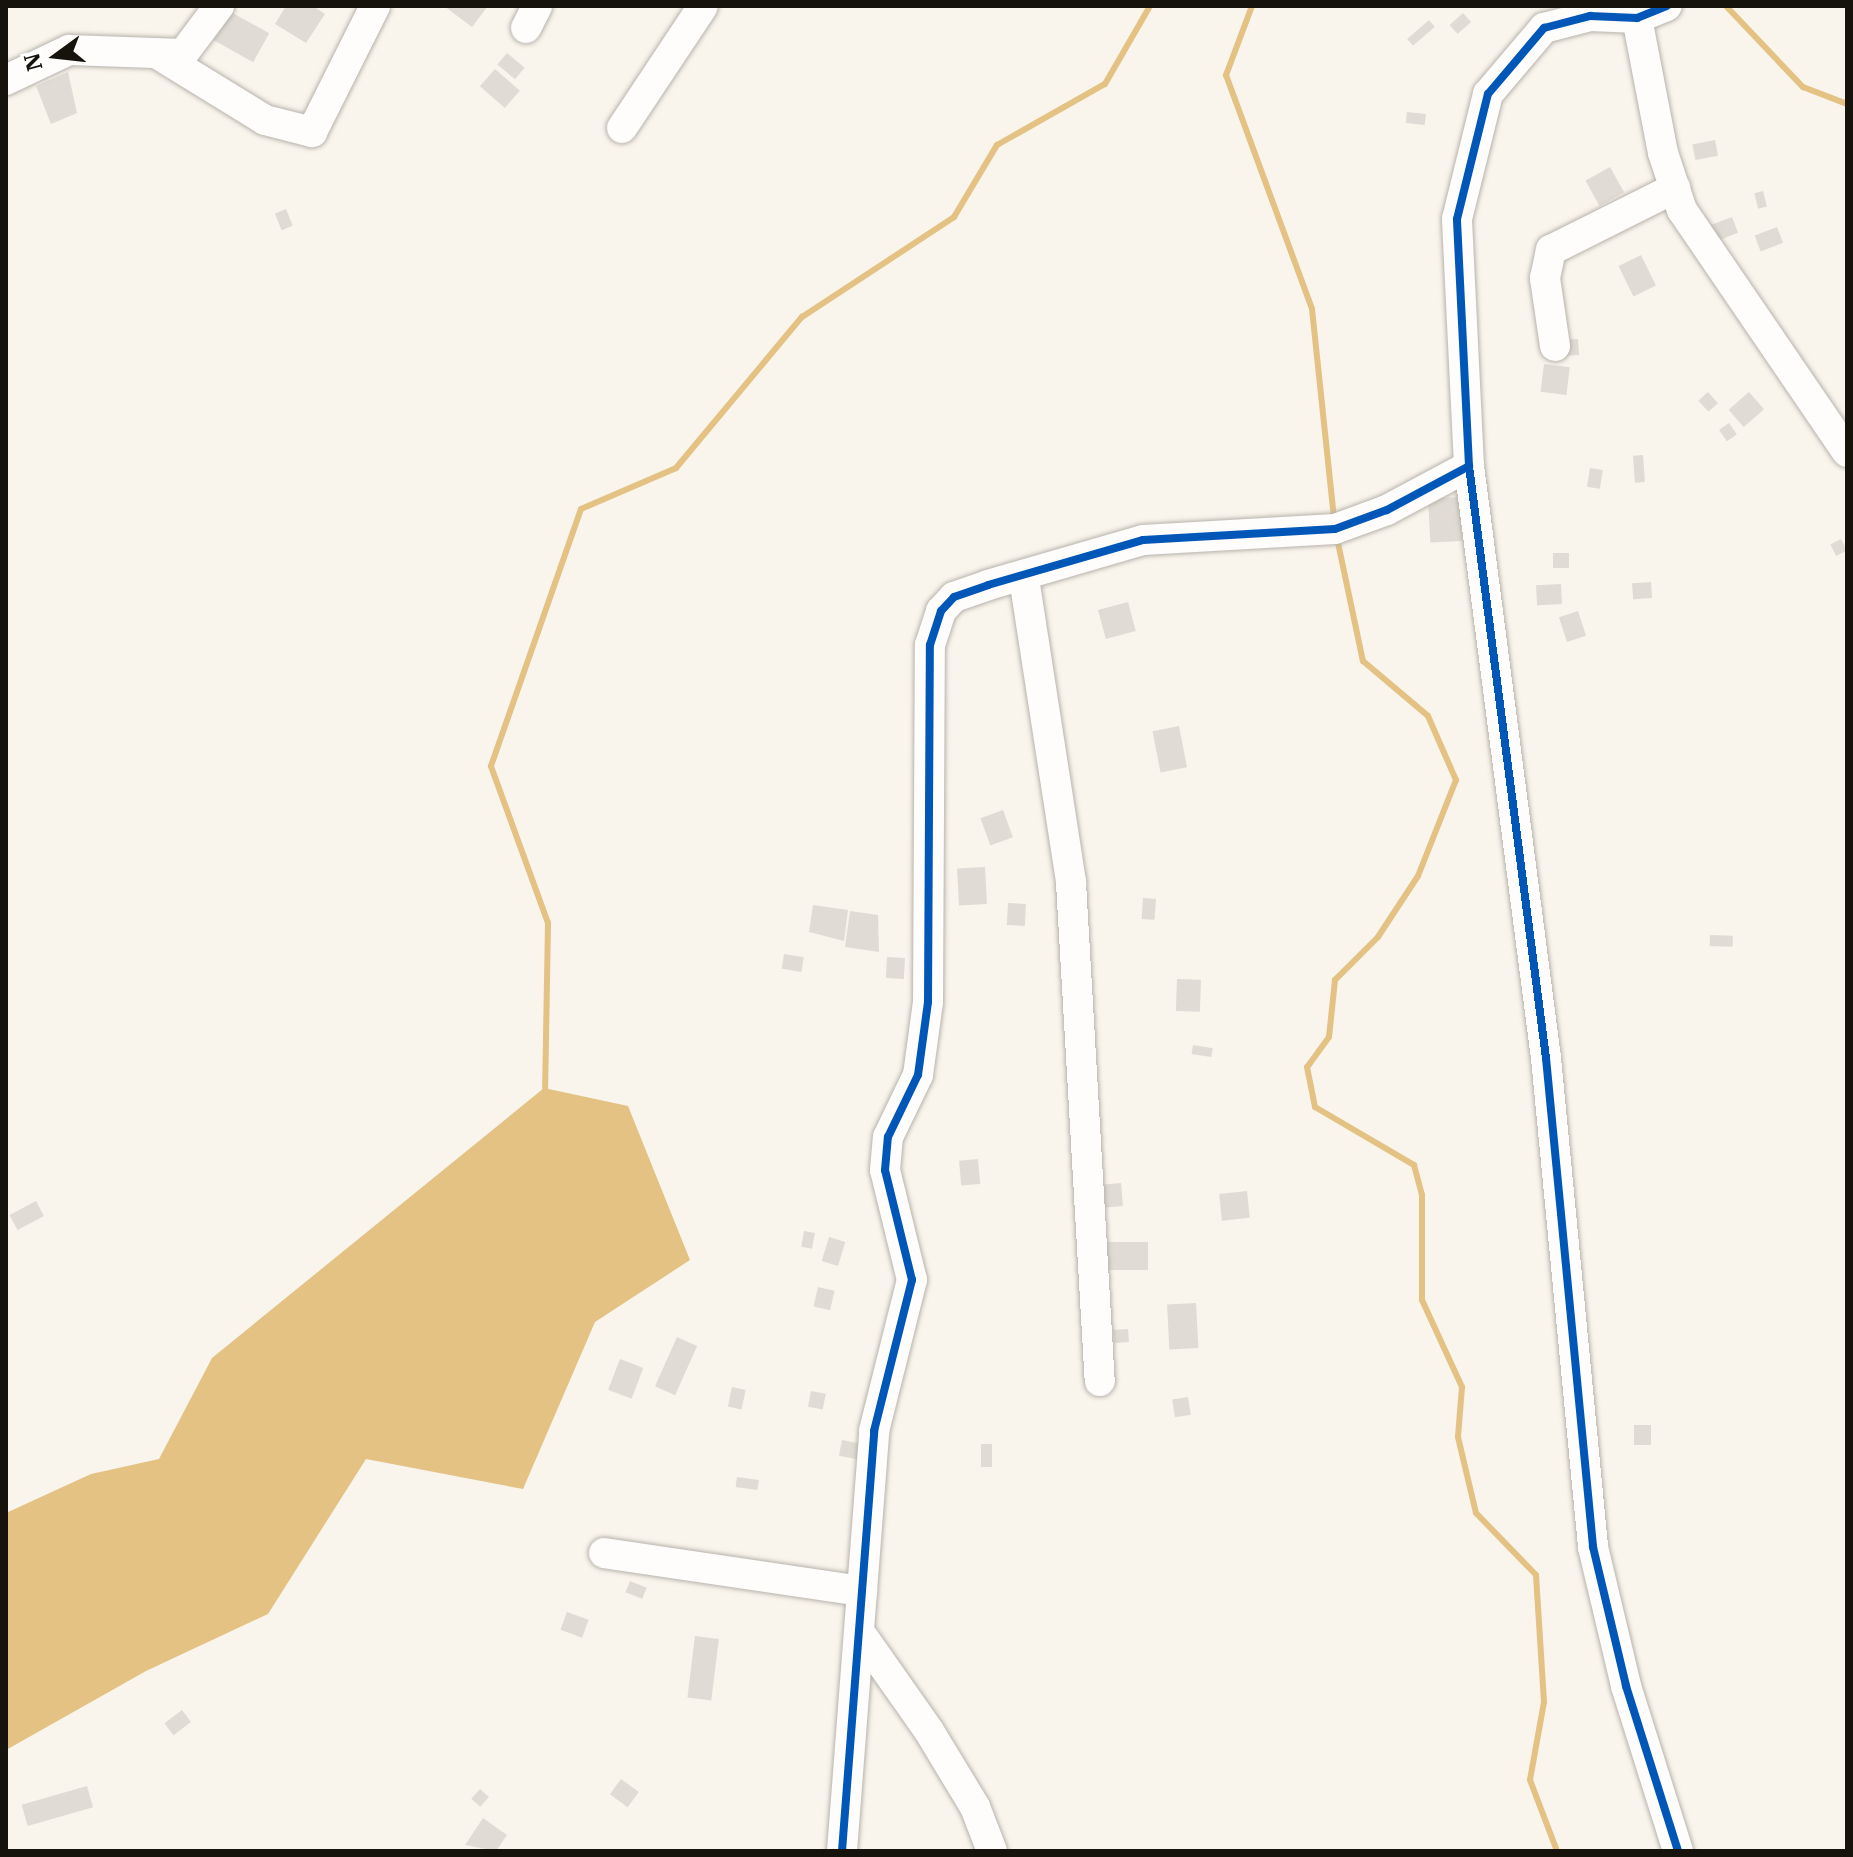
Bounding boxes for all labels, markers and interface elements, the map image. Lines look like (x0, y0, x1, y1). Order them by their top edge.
north arrow (16, 16, 96, 96)
text: N (16, 50, 49, 75)

